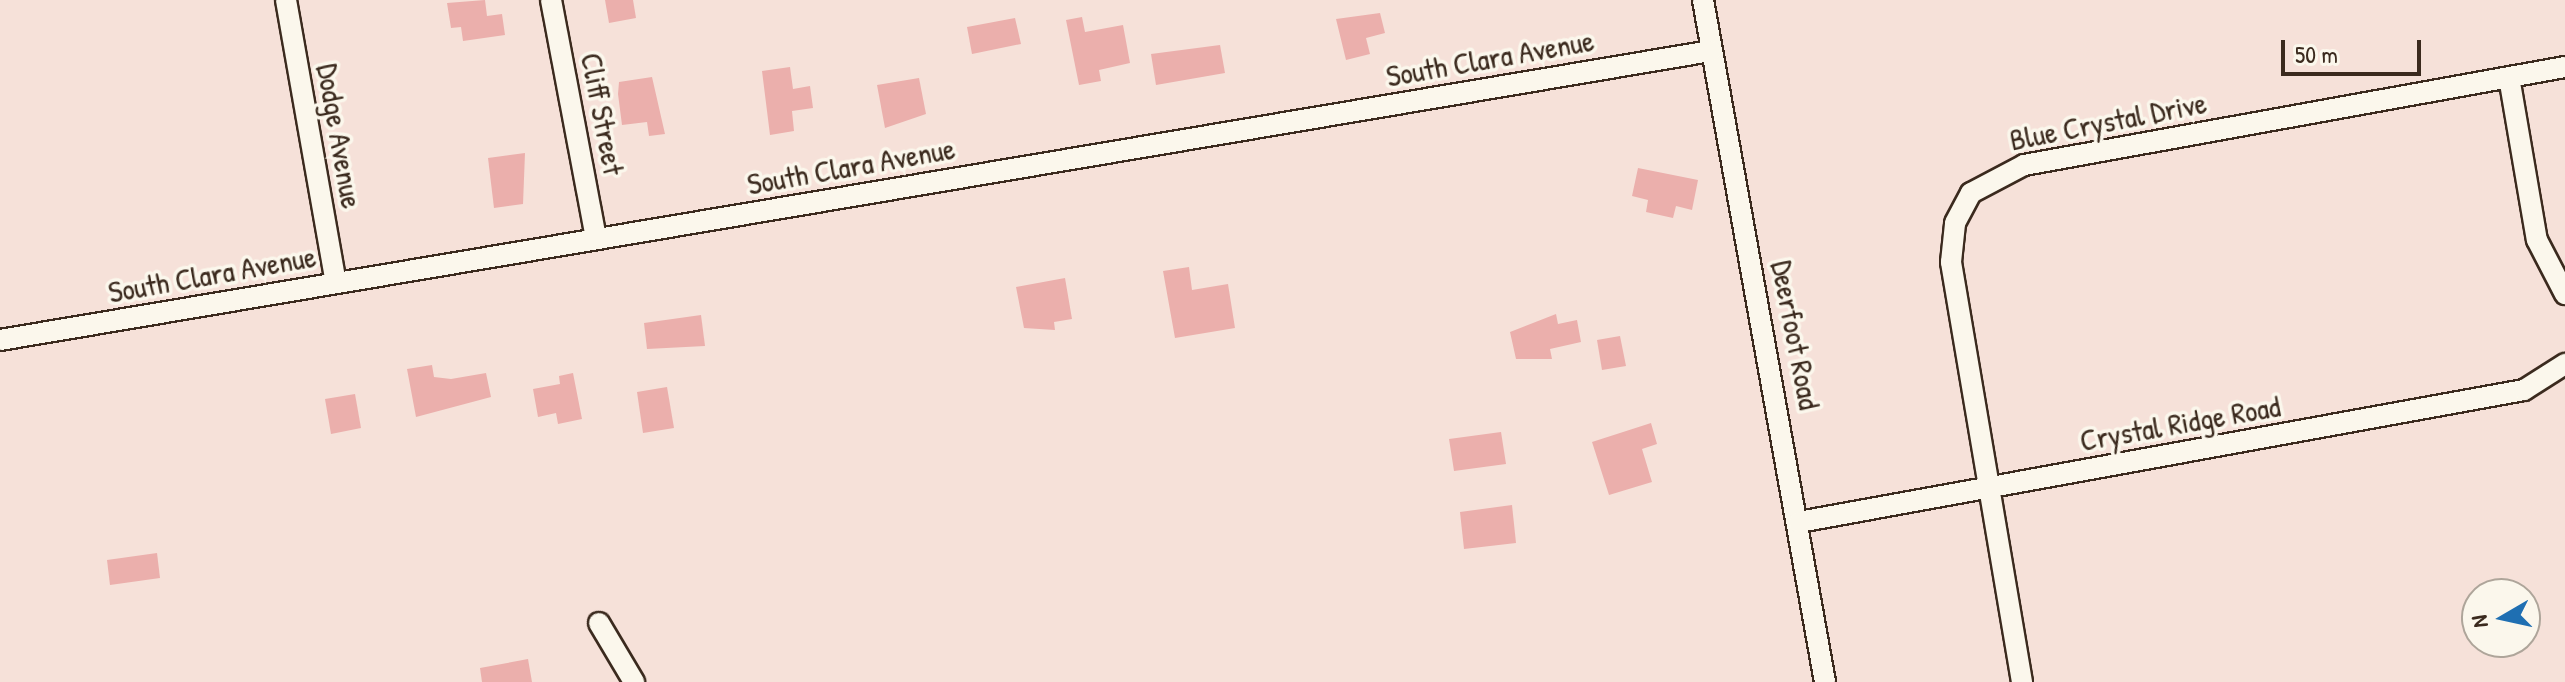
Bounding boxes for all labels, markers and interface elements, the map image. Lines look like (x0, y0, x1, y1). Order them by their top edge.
street label: South Clara Avenue (1383, 22, 1597, 94)
scale bar (2285, 24, 2425, 74)
text: 50 m (2295, 38, 2338, 70)
street label: Cliff Street (574, 50, 632, 178)
street label: Dodge Avenue (310, 61, 370, 211)
street label: Blue Crystal Drive (2007, 84, 2209, 158)
street label: South Clara Avenue (744, 130, 958, 202)
street label: South Clara Avenue (105, 238, 319, 310)
street label: Deerfoot Road (1764, 257, 1828, 413)
street label: Crystal Ridge Road (2077, 388, 2283, 458)
north arrow (2461, 578, 2541, 658)
text: N (2464, 613, 2495, 630)

